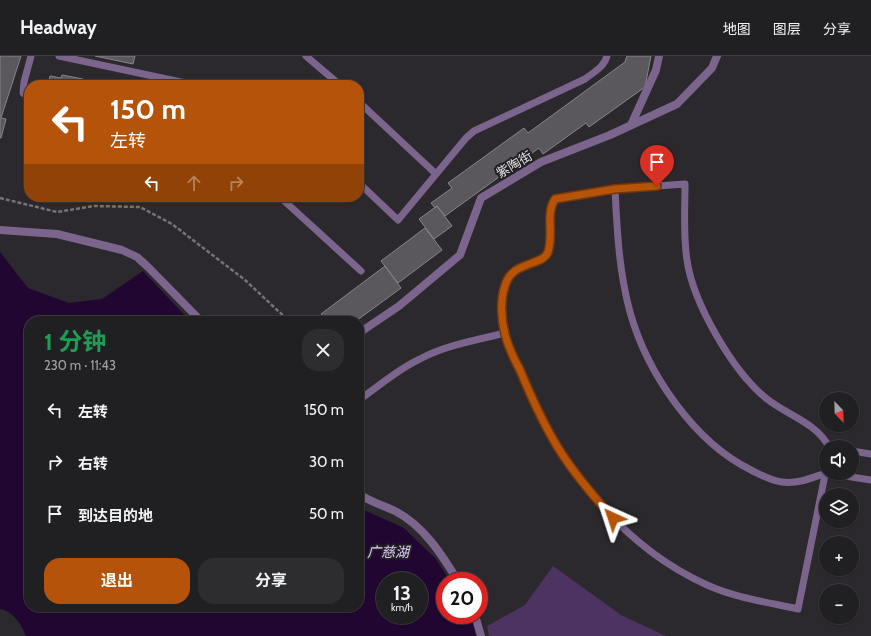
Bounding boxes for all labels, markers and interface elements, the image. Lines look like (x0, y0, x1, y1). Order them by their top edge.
text: Headway (20, 16, 97, 39)
text: 地图 (723, 20, 751, 38)
text: 图层 (773, 20, 801, 38)
text: 分享 (823, 20, 851, 38)
text: 150 m (110, 92, 186, 126)
icon: left (44, 96, 96, 148)
text: 左转 (110, 130, 146, 152)
pin (640, 145, 674, 186)
street label: 紫陶街 (493, 147, 535, 181)
icon: arrive (646, 151, 668, 173)
icon: left (141, 172, 163, 194)
icon: ahead (183, 172, 205, 194)
icon: right (225, 172, 247, 194)
text: 1 分钟 (44, 327, 106, 356)
button: close (302, 329, 344, 371)
text: 230 m · 11:43 (44, 357, 116, 373)
north arrow (819, 392, 859, 432)
map controls (819, 392, 859, 624)
icon: left (44, 399, 66, 421)
text: 150 m (304, 401, 344, 419)
text: 左转 (78, 403, 108, 421)
button: sound (819, 440, 859, 480)
icon: right (44, 451, 66, 473)
text: 30 m (309, 453, 344, 471)
text: 右转 (78, 455, 108, 473)
button: layers (819, 488, 859, 528)
position arrow (592, 497, 634, 539)
icon: arrive (44, 503, 66, 525)
text: 50 m (309, 505, 344, 523)
text: 到达目的地 (78, 507, 153, 525)
button: + (819, 536, 859, 576)
water label: 广慈湖 (367, 543, 411, 561)
button: 退出 (44, 558, 190, 604)
button: 分享 (198, 558, 344, 604)
speed limit sign: 20 (436, 572, 488, 624)
text: 13 (393, 581, 411, 605)
button: − (819, 584, 859, 624)
text: km/h (391, 601, 413, 614)

